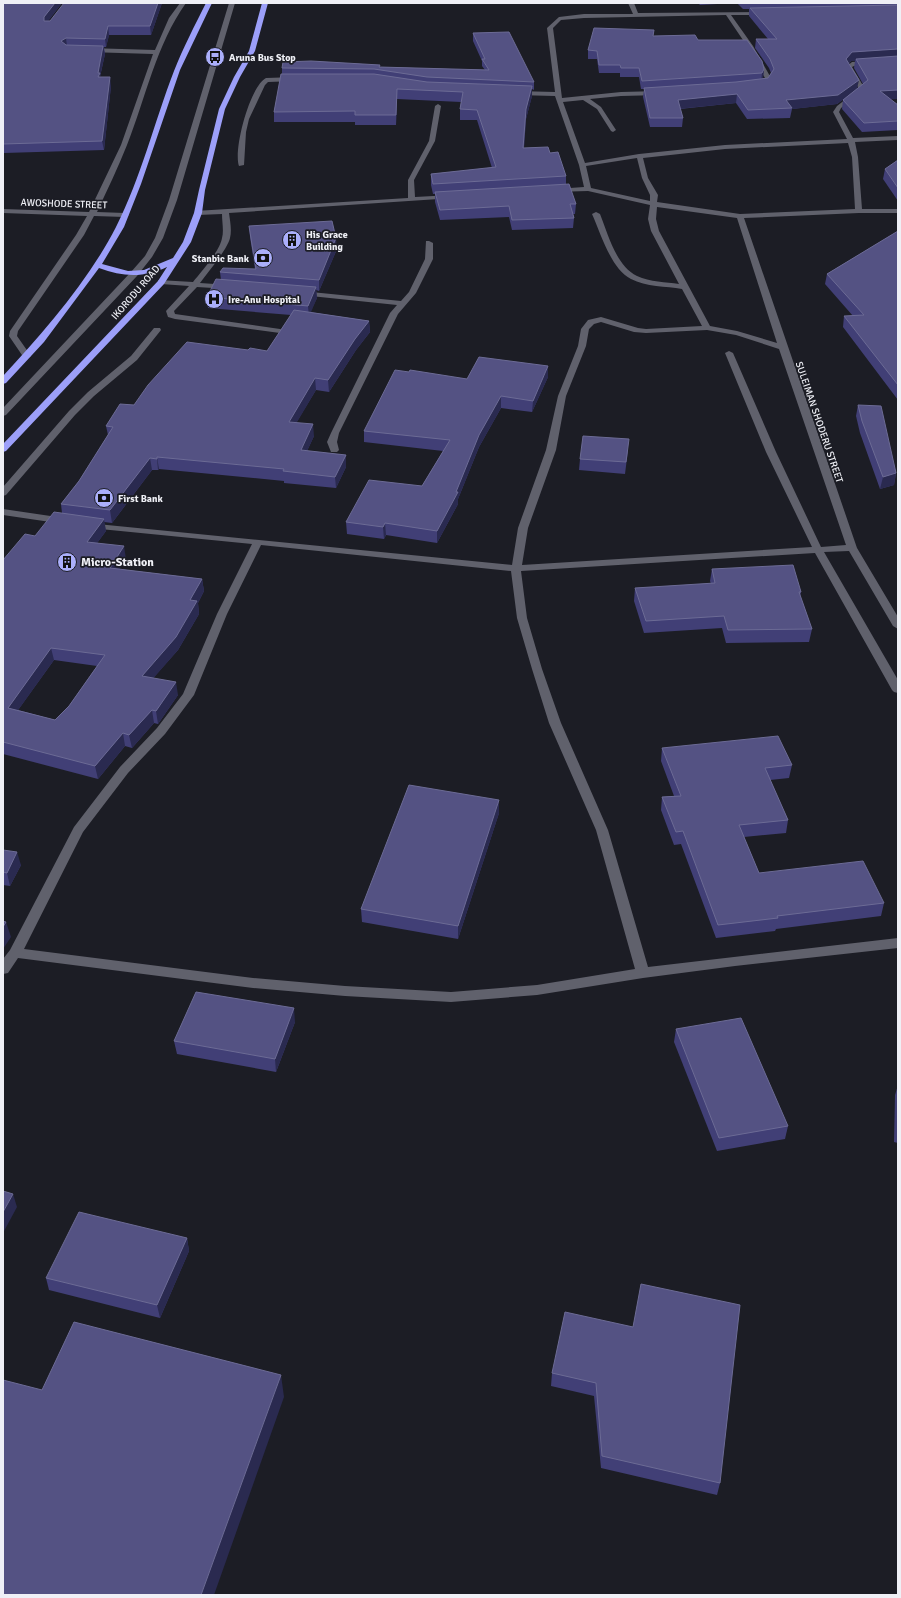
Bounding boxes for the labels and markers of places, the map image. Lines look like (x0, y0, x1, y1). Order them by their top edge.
bus stop icon: Aruna Bus Stop (204, 46, 226, 68)
place label: Aruna Bus Stop (229, 52, 296, 64)
building icon: His Grace Building (281, 229, 303, 251)
place label: His Grace Building (306, 229, 348, 253)
bank icon: Stanbic Bank (252, 247, 274, 269)
place label: Stanbic Bank (192, 253, 250, 265)
hospital icon: Ire-Anu Hospital (203, 288, 225, 310)
place label: Ire-Anu Hospital (228, 294, 300, 306)
bank icon: First Bank (93, 487, 115, 509)
place label: First Bank (118, 493, 163, 505)
building icon: Micro-Station (56, 551, 78, 573)
place label: Micro-Station (81, 555, 154, 570)

